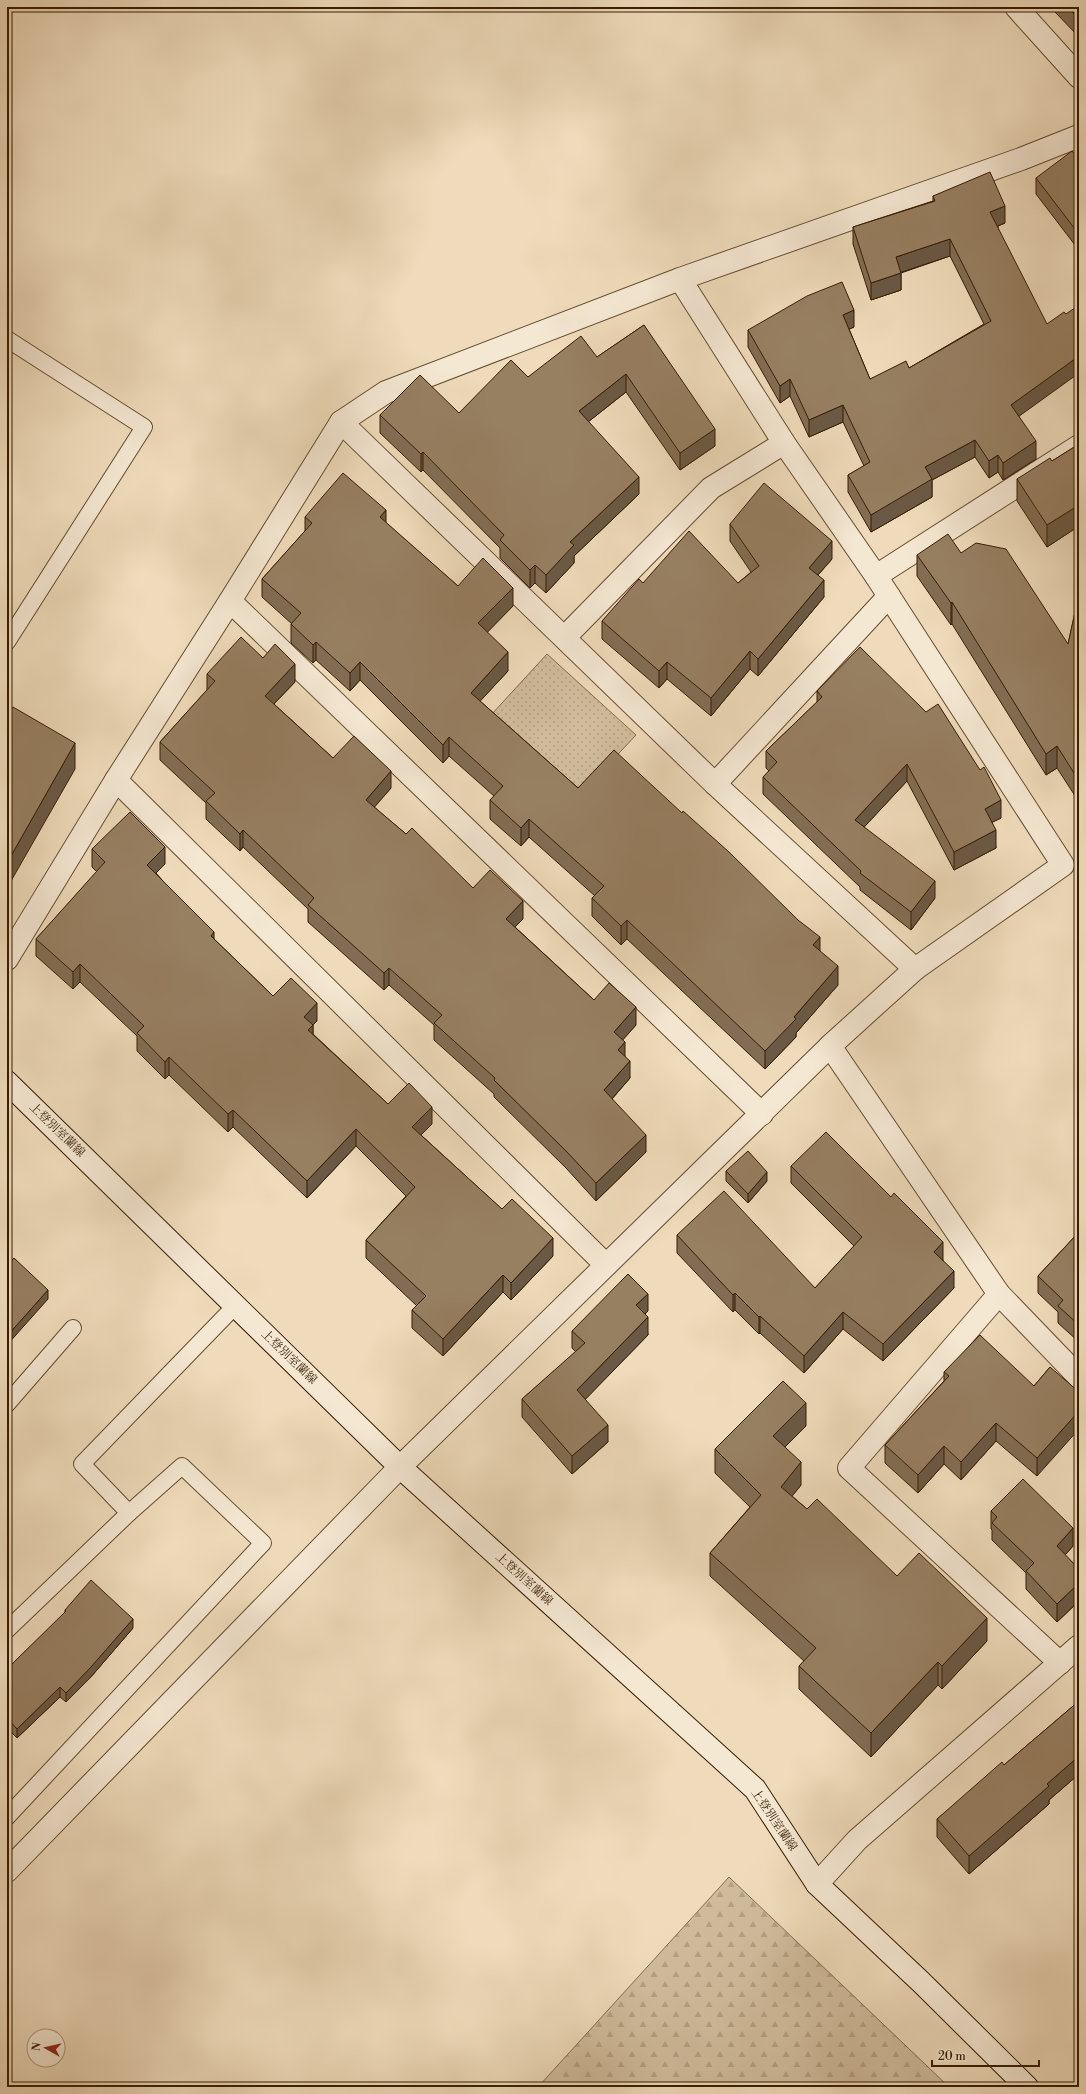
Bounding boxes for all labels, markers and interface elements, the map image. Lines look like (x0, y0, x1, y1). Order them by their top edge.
street label: 上登別室蘭線 (26, 1100, 88, 1160)
street label: 上登別室蘭線 (258, 1327, 320, 1387)
street label: 上登別室蘭線 (492, 1549, 556, 1609)
street label: 上登別室蘭線 (748, 1786, 800, 1854)
north arrow (26, 2028, 66, 2068)
text: N (30, 2041, 45, 2052)
scale bar (932, 2042, 1039, 2068)
text: 20 m (938, 2049, 966, 2064)

